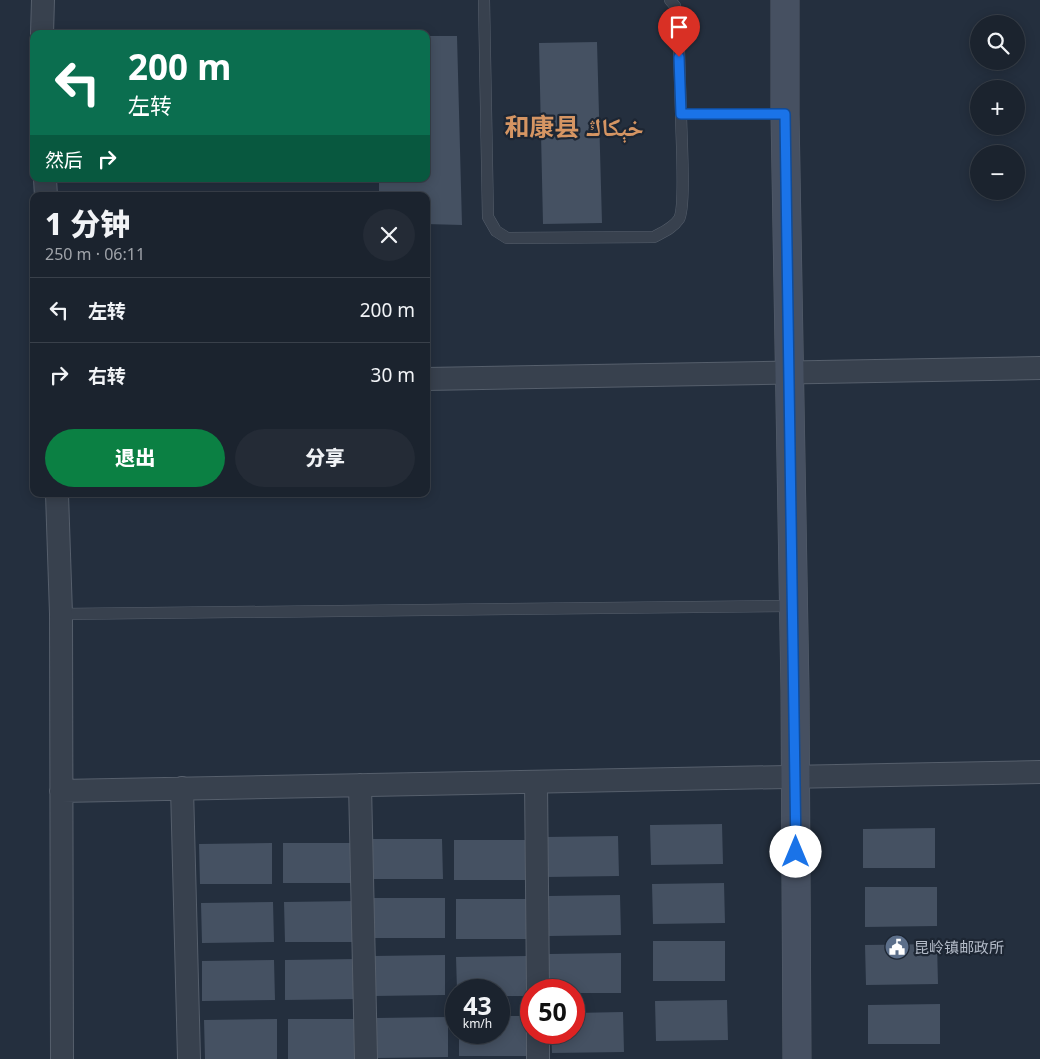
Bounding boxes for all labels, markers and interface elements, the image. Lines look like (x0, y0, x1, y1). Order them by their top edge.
pin (658, 6, 700, 57)
icon: arrive (665, 13, 693, 41)
map controls (970, 15, 1025, 200)
button: search (970, 15, 1025, 70)
text: 200 m (128, 43, 231, 90)
icon: left (45, 50, 110, 115)
button: + (970, 80, 1025, 135)
text: 左转 (128, 90, 172, 120)
district label: 和康县 خېكاڭ (504, 109, 644, 143)
icon: right (93, 145, 121, 173)
button: − (970, 145, 1025, 200)
text: 然后 (45, 147, 83, 173)
text: 1 分钟 (45, 203, 130, 244)
button: close (363, 209, 415, 261)
text: 250 m · 06:11 (45, 243, 145, 265)
icon: left (45, 296, 73, 324)
text: 200 m (360, 297, 415, 323)
text: 左转 (88, 298, 126, 324)
icon: right (45, 361, 73, 389)
text: 30 m (371, 362, 415, 388)
text: 右转 (88, 363, 126, 389)
button: 退出 (45, 429, 225, 487)
button: 分享 (235, 429, 415, 487)
position arrow (769, 825, 821, 877)
public building icon: 昆岭镇邮政所 (884, 934, 910, 960)
place label: 昆岭镇邮政所 (914, 937, 1004, 957)
speed limit sign: 50 (520, 979, 585, 1044)
text: 43 (463, 988, 492, 1022)
text: km/h (463, 1015, 492, 1032)

